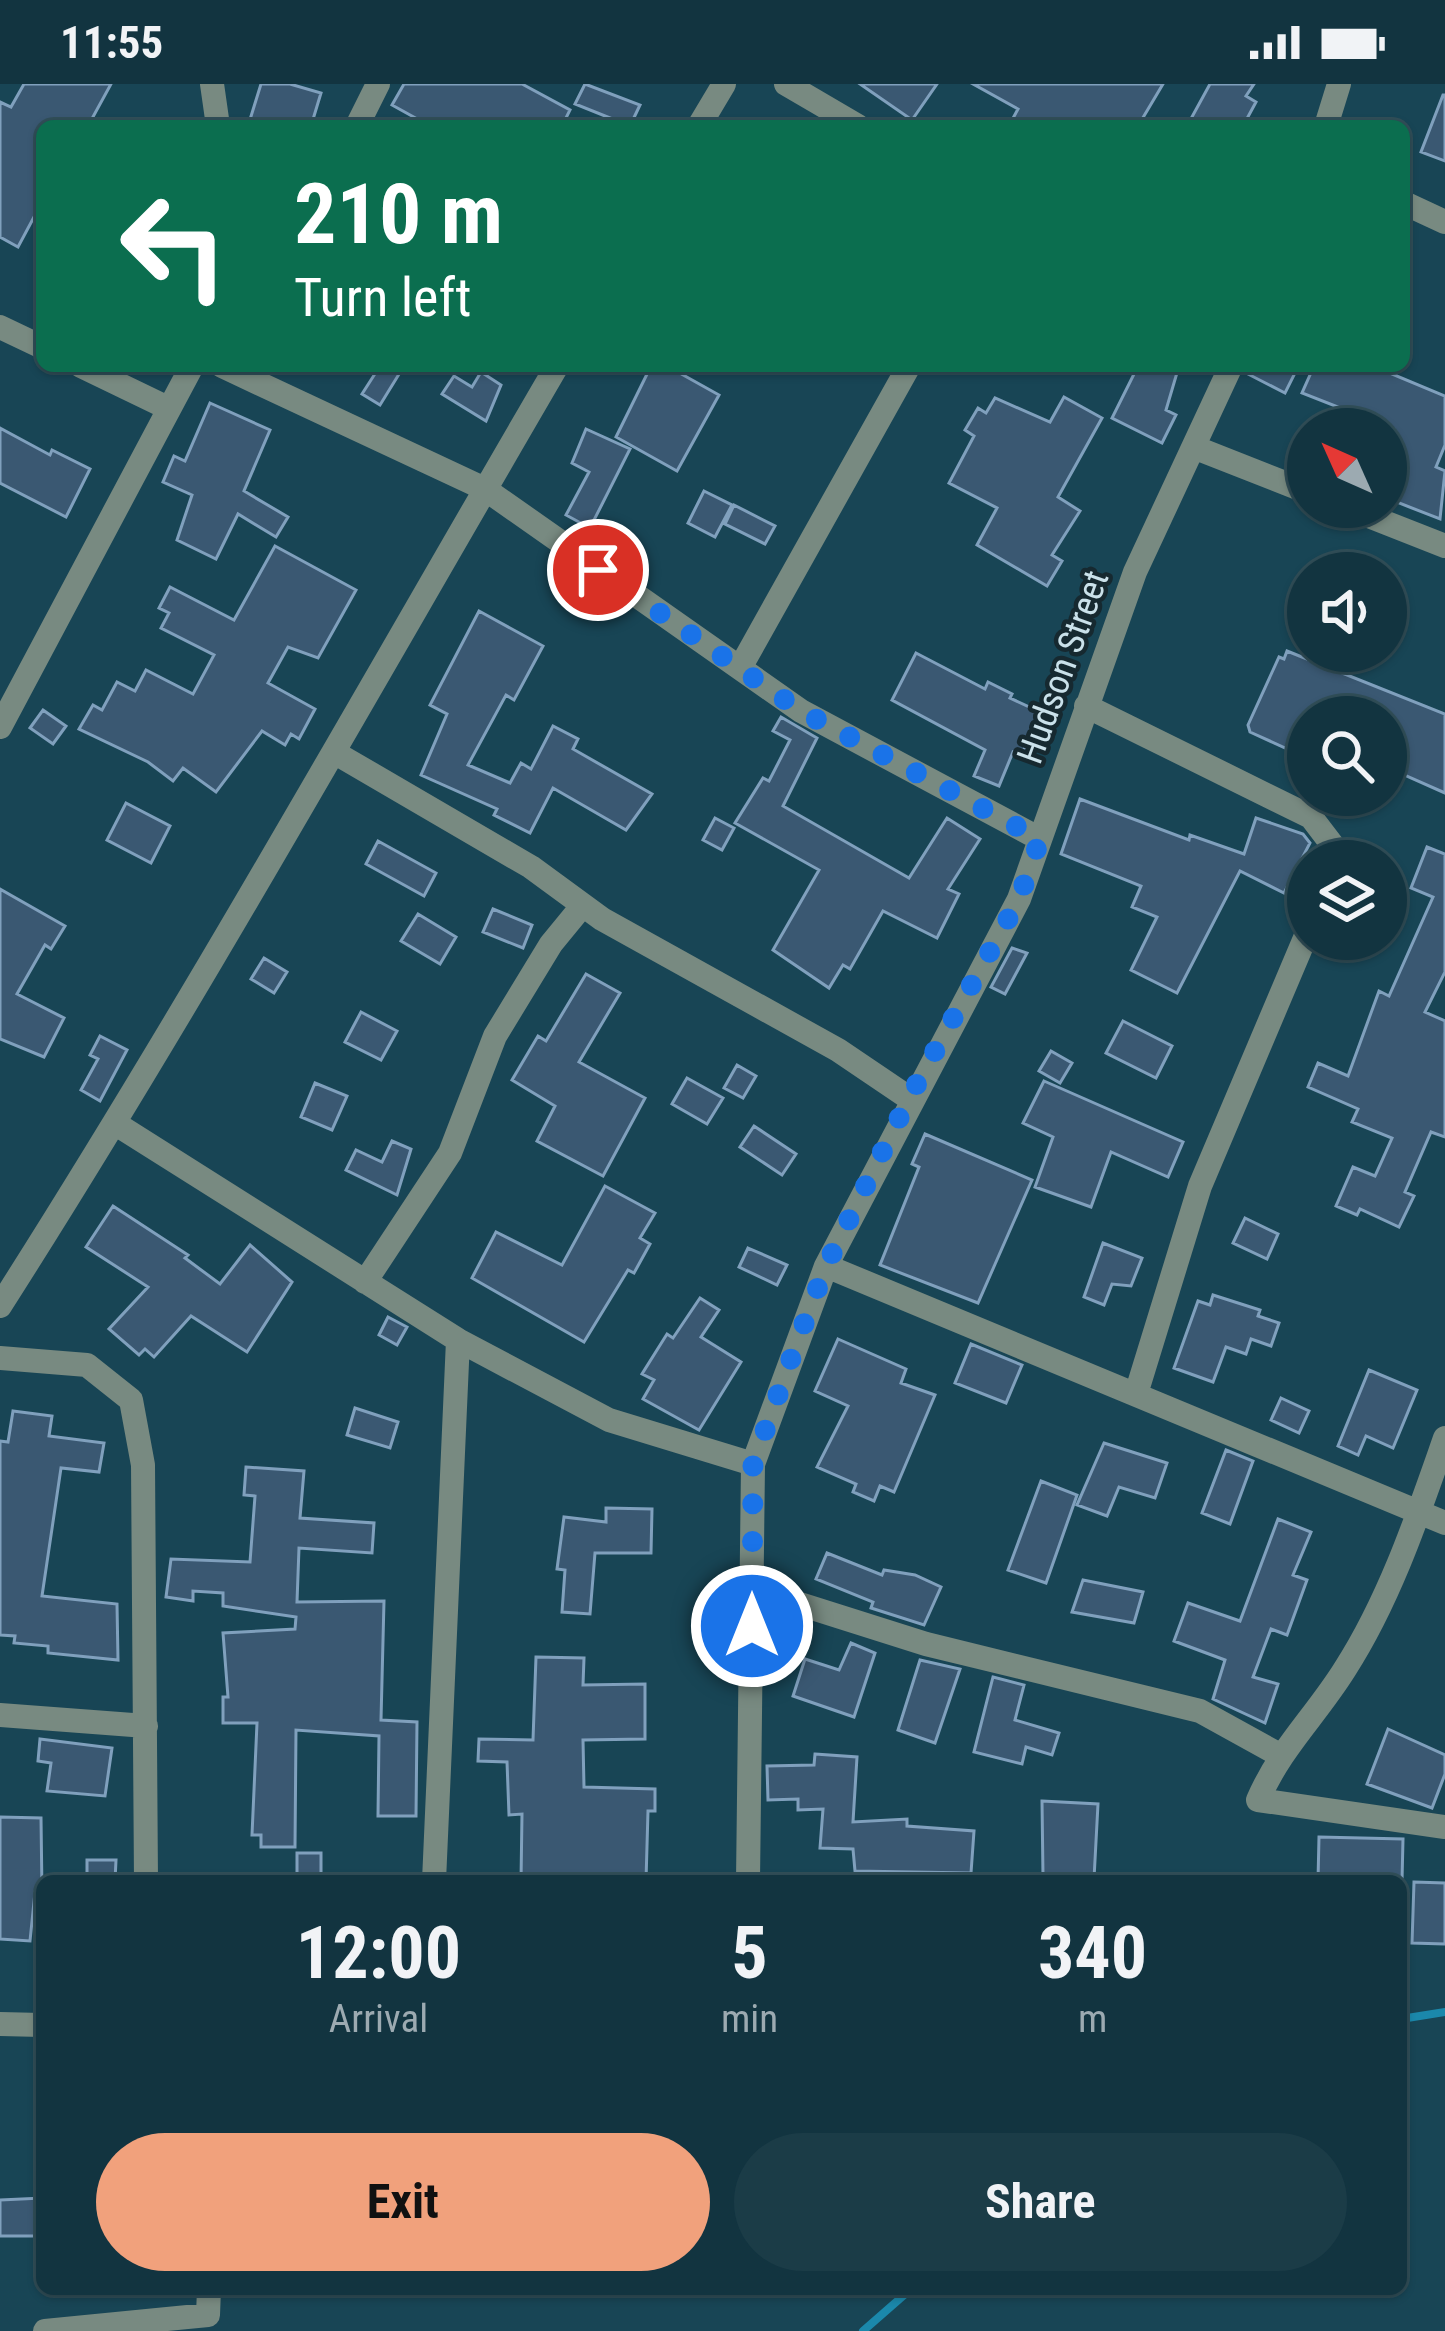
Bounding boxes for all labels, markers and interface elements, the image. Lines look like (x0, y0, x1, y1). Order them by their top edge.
text: 11:55 (60, 16, 163, 69)
text: 210 m (294, 165, 503, 264)
icon: left (96, 168, 252, 324)
text: Turn left (294, 266, 471, 329)
north arrow (1287, 408, 1407, 528)
map controls (1287, 408, 1407, 960)
pin (547, 519, 649, 621)
icon: arrive (565, 537, 631, 603)
button: sound (1287, 552, 1407, 672)
street label: Hudson Street (1009, 565, 1117, 769)
button: search (1287, 696, 1407, 816)
button: layers (1287, 840, 1407, 960)
position arrow (689, 1563, 815, 1689)
text: 12:00 (296, 1911, 461, 1996)
text: 5 (731, 1911, 768, 1996)
text: 340 (1038, 1911, 1147, 1996)
text: Arrival (329, 1996, 428, 2042)
text: min (721, 1996, 778, 2042)
text: m (1078, 1996, 1107, 2042)
button: Exit (96, 2133, 710, 2271)
button: Share (734, 2133, 1347, 2271)

